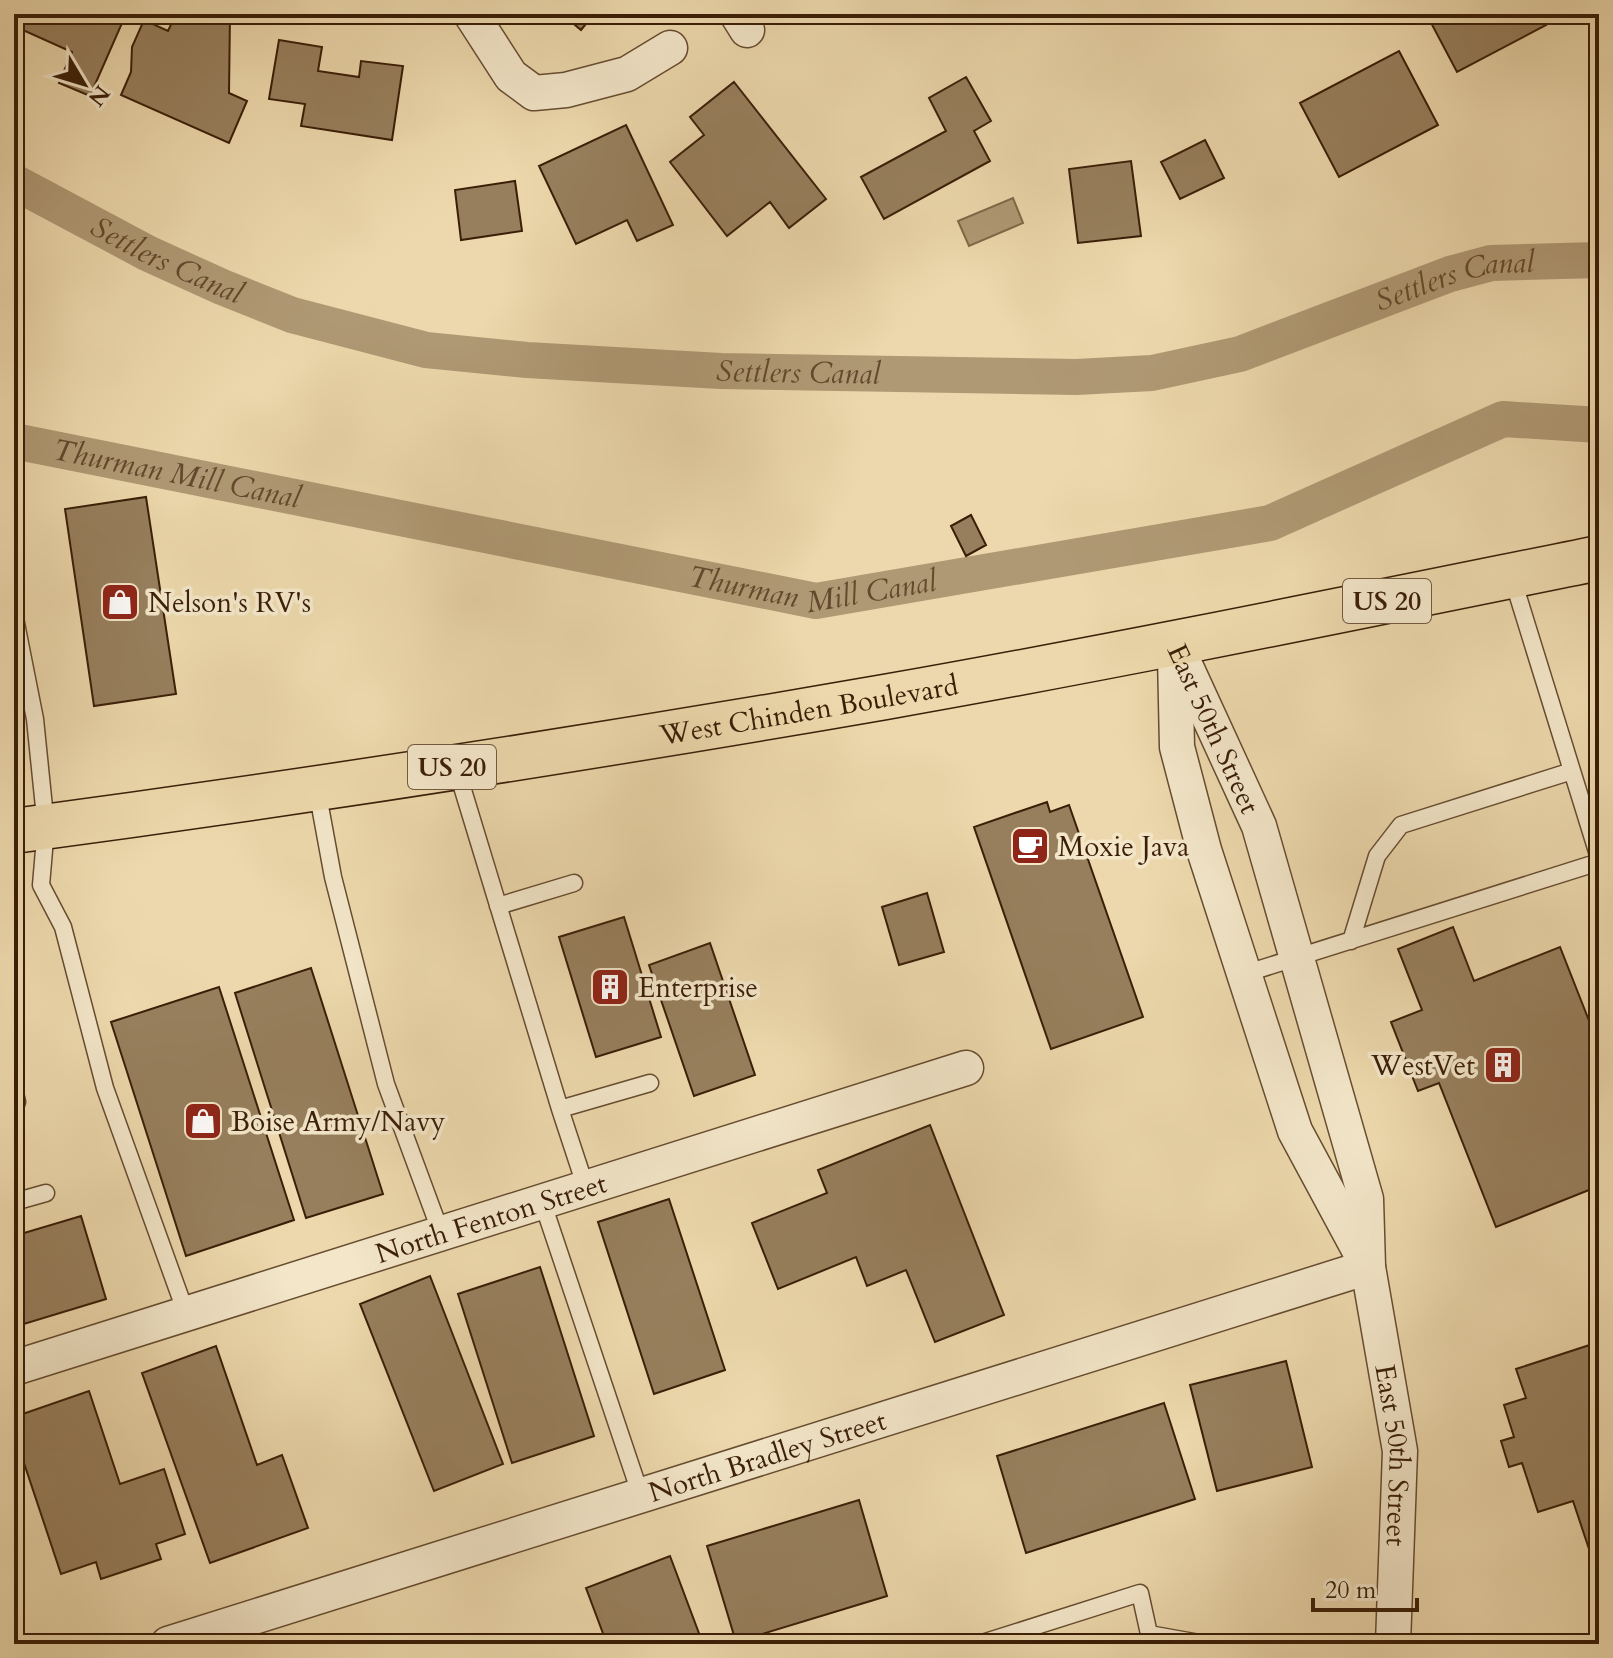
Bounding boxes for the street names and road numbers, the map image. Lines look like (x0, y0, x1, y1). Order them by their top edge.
road number: US 20 (1343, 579, 1431, 623)
street label: East 50th Street (1158, 638, 1269, 820)
street label: West Chinden Boulevard (656, 666, 961, 755)
road number: US 20 (408, 745, 496, 789)
street label: North Fenton Street (371, 1164, 612, 1273)
street label: East 50th Street (1365, 1362, 1418, 1547)
street label: North Bradley Street (644, 1402, 891, 1512)

